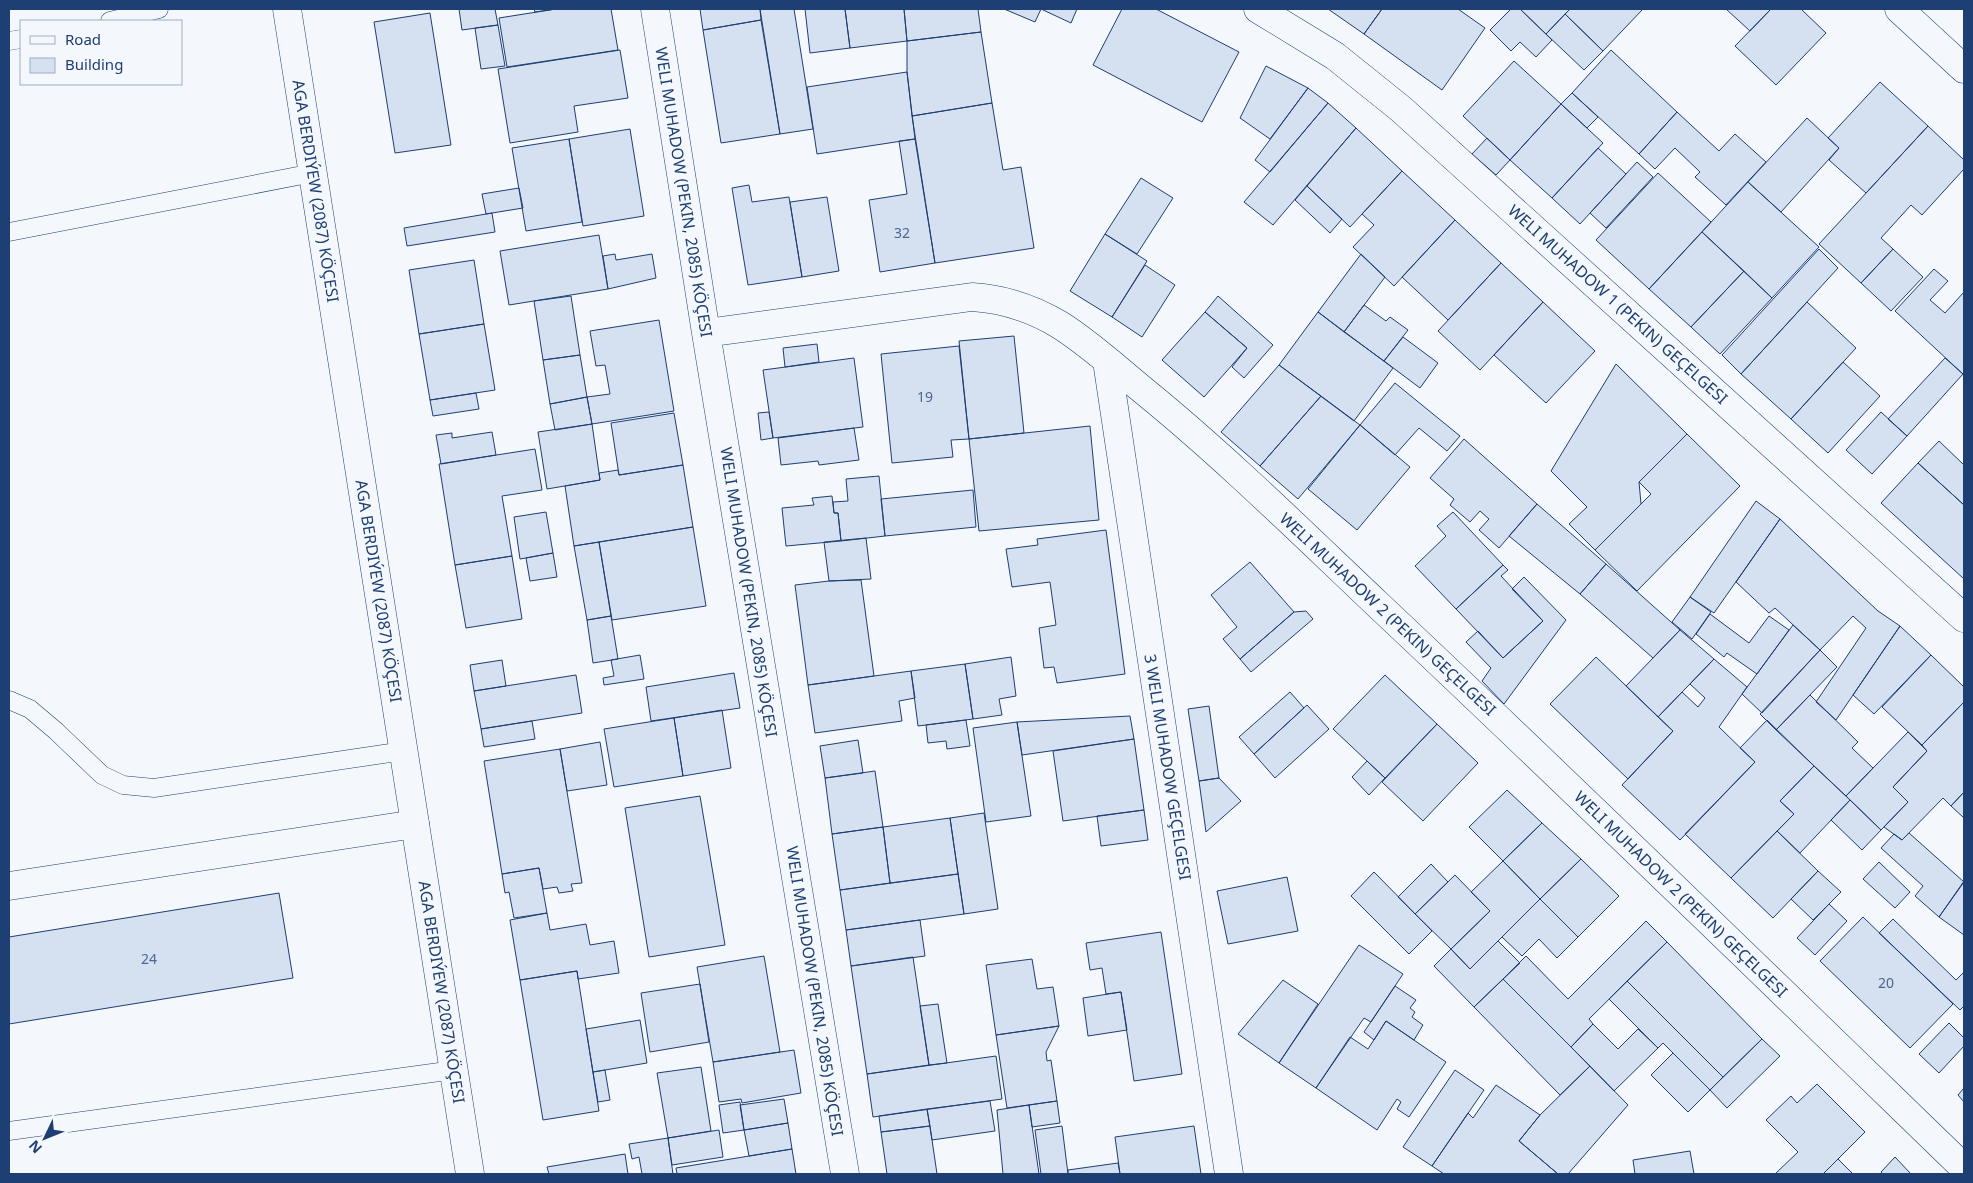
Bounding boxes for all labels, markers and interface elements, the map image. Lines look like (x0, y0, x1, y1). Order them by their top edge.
legend (20, 20, 182, 85)
text: Road (65, 29, 101, 49)
street label: WELI MUHADOW (PEKIN, 2085) KÖÇESI (650, 45, 718, 339)
text: Building (65, 54, 123, 74)
street label: AGA BERDIÝEW (2087) KÖÇESI (288, 78, 344, 304)
street label: WELI MUHADOW 1 (PEKIN) GEÇELGESI (1503, 199, 1733, 409)
house number: 32 (894, 223, 910, 242)
house number: 19 (917, 387, 933, 406)
street label: WELI MUHADOW (PEKIN, 2085) KÖÇESI (715, 445, 783, 739)
street label: AGA BERDIÝEW (2087) KÖÇESI (351, 478, 407, 704)
street label: WELI MUHADOW 2 (PEKIN) GEÇELGESI (1275, 508, 1501, 720)
street label: 3 WELI MUHADOW GEÇELGESI (1139, 652, 1197, 882)
street label: WELI MUHADOW 2 (PEKIN) GEÇELGESI (1570, 786, 1792, 1002)
street label: WELI MUHADOW (PEKIN, 2085) KÖÇESI (781, 844, 849, 1138)
street label: AGA BERDIÝEW (2087) KÖÇESI (414, 879, 470, 1105)
house number: 24 (141, 949, 157, 968)
house number: 20 (1878, 973, 1894, 992)
north arrow (20, 1113, 70, 1163)
text: N (24, 1137, 46, 1158)

